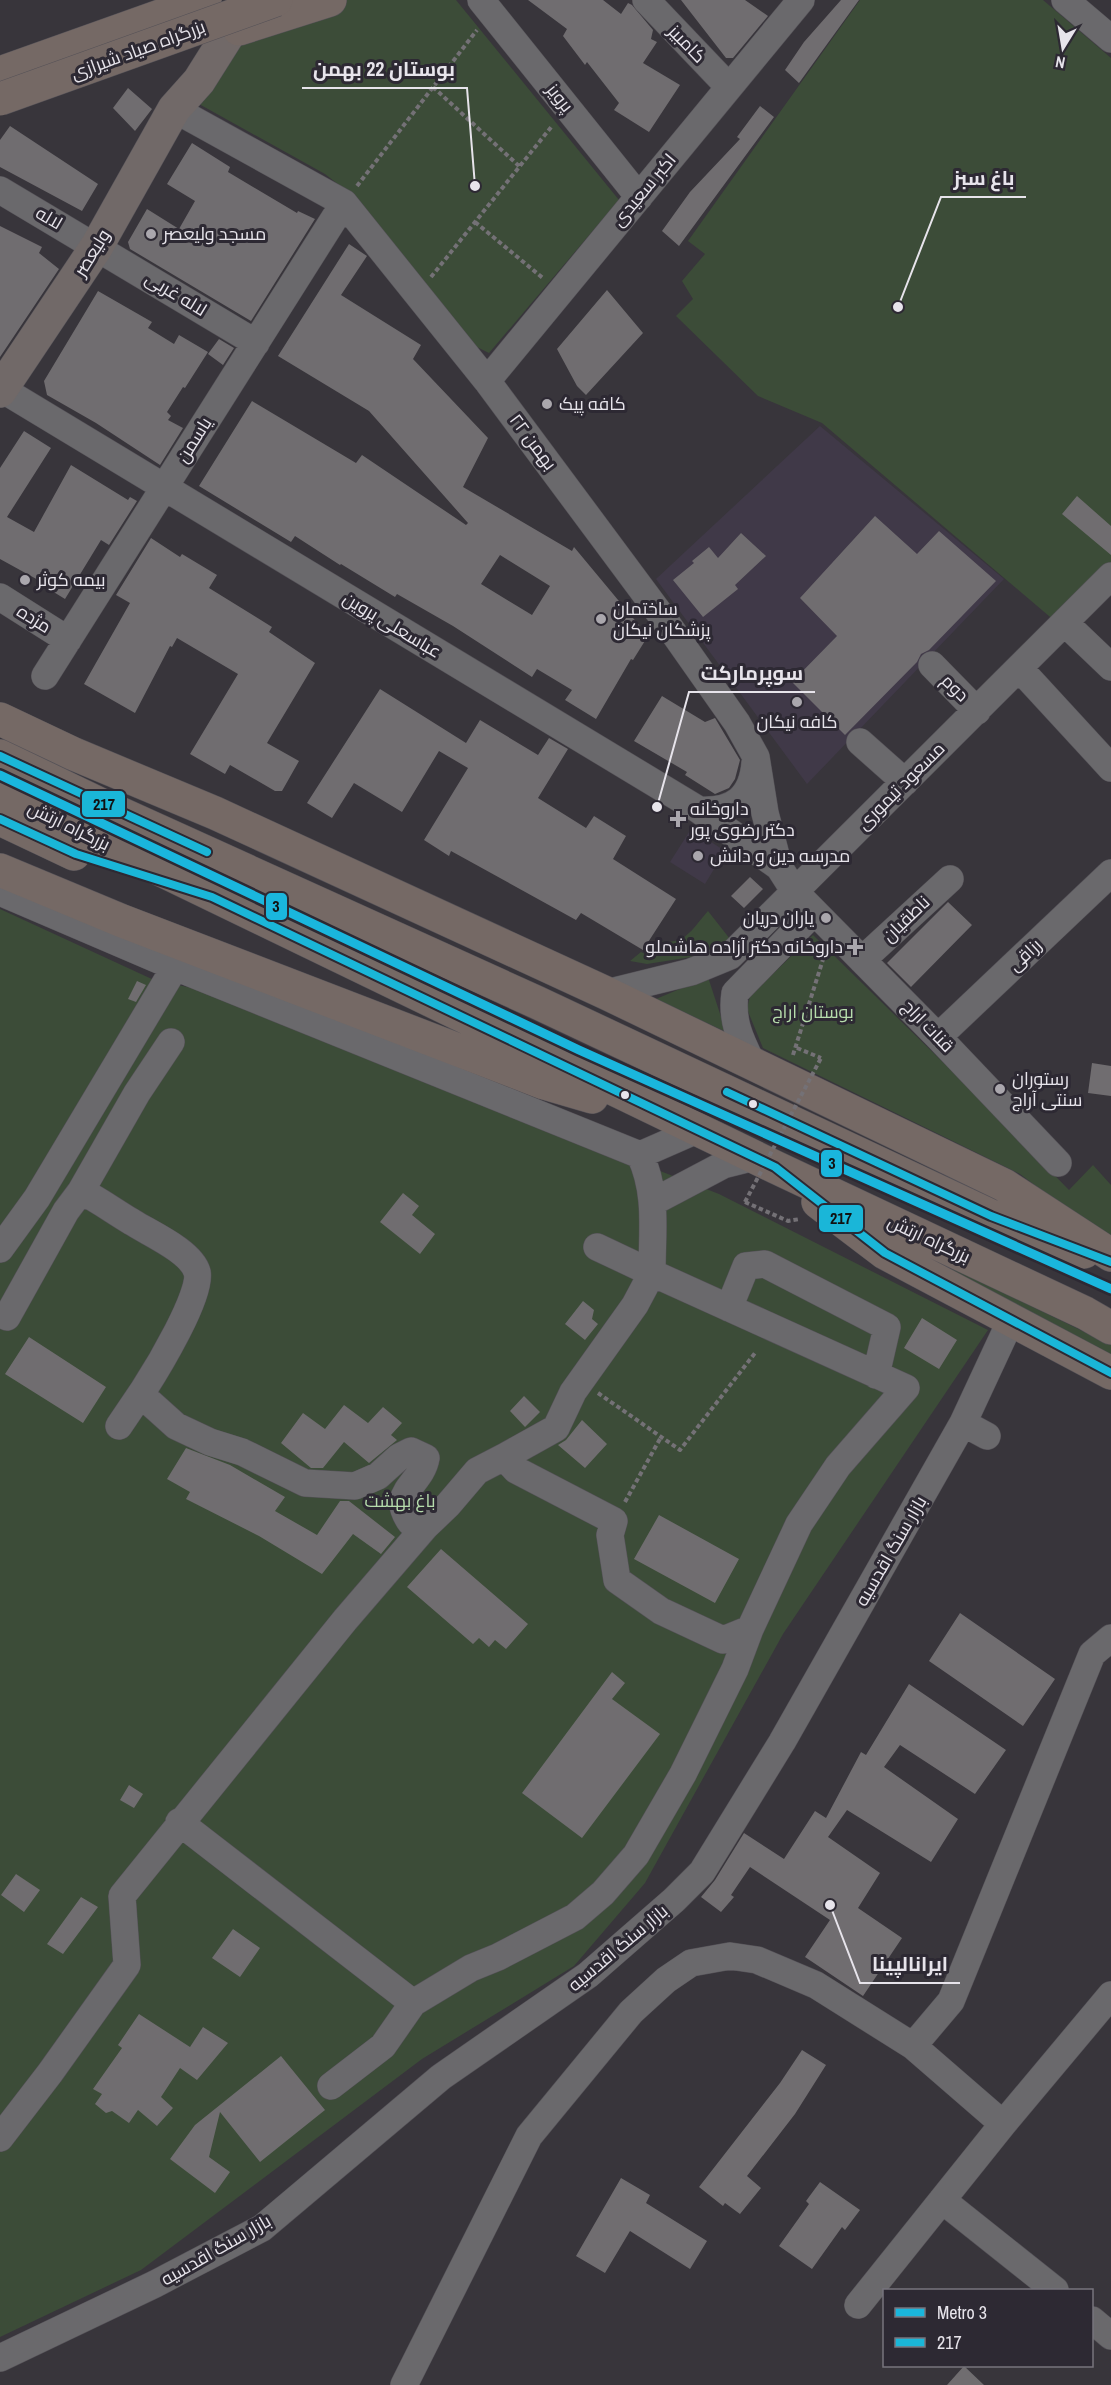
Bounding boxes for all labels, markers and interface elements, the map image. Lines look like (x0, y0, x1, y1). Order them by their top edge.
street label: بزرگراه صیاد شیرازی (67, 14, 209, 85)
street label: کامبیز (662, 18, 712, 68)
north arrow (1033, 18, 1093, 78)
callout: بوستان 22 بهمن (302, 50, 467, 88)
text: N (1053, 51, 1067, 74)
text: بوستان 22 بهمن (313, 55, 455, 82)
street label: پرویز (541, 77, 580, 117)
street label: اکبر سعیدی (606, 148, 682, 232)
callout: باغ سبز (941, 159, 1026, 197)
text: باغ سبز (952, 164, 1015, 192)
street label: لاله (31, 200, 67, 235)
place label: مسجد ولیعصر (162, 221, 266, 246)
street label: ولیعصر (67, 224, 116, 282)
marker: مسجد ولیعصر (144, 227, 158, 241)
street label: لاله غربی (141, 265, 212, 322)
place label: کافه پیک (559, 391, 626, 416)
marker: کافه پیک (540, 397, 554, 411)
street label: ۲۲ بهمن (504, 408, 563, 475)
street label: یاسمن (170, 412, 217, 467)
place label: بیمه کوثر (36, 567, 106, 592)
marker: بیمه کوثر (18, 573, 32, 587)
street label: عباسعلی پروین (338, 585, 446, 664)
place label: ساختمان پزشکان نیکان (613, 596, 711, 642)
street label: مژده (12, 598, 56, 639)
marker: ساختمان پزشکان نیکان (594, 612, 608, 626)
callout: سوپرمارکت (689, 654, 815, 692)
text: سوپرمارکت (701, 659, 803, 687)
street label: دوم (936, 668, 975, 707)
marker: کافه نیکان (790, 695, 804, 709)
place label: کافه نیکان (756, 709, 838, 734)
street label: مسعود تیموری (851, 736, 950, 835)
line badge: 217 (81, 790, 126, 818)
text: 217 (93, 793, 115, 815)
street label: بزرگراه ارتش (24, 795, 115, 856)
place label: داروخانه دکتر رضوی پور (689, 796, 795, 842)
marker: داروخانه دکتر رضوی پور (671, 812, 685, 826)
place label: مدرسه دین و دانش (710, 843, 850, 868)
marker: مدرسه دین و دانش (691, 849, 705, 863)
street label: ناطقیان (876, 890, 935, 948)
line badge: 3 (265, 892, 288, 921)
text: 3 (272, 895, 280, 917)
place label: یاران دریان (743, 905, 814, 930)
marker: یاران دریان (819, 911, 833, 925)
street label: رزاقی (1002, 933, 1047, 977)
place label: داروخانه دکتر آزاده هاشملو (645, 934, 843, 959)
marker: داروخانه دکتر آزاده هاشملو (848, 940, 862, 954)
street label: قنات اراج (897, 994, 960, 1058)
park label: بوستان اراج (772, 999, 854, 1024)
place label: رستوران سنتی آراج (1012, 1066, 1082, 1112)
marker: رستوران سنتی آراج (993, 1082, 1007, 1096)
unlabelled marker (619, 1089, 631, 1101)
unlabelled marker (747, 1098, 759, 1110)
line badge: 3 (820, 1149, 843, 1178)
text: 3 (828, 1152, 836, 1174)
line badge: 217 (818, 1204, 864, 1233)
text: 217 (830, 1207, 852, 1229)
street label: بزرگراه ارتش (884, 1208, 975, 1269)
park label: باغ بهشت (364, 1488, 436, 1513)
street label: بازار سنگ اقدسیه (849, 1491, 932, 1610)
street label: بازار سنگ اقدسیه (562, 1898, 673, 1997)
callout: ایرانالپینا (860, 1945, 960, 1983)
text: ایرانالپینا (872, 1950, 948, 1978)
street label: بازار سنگ اقدسیه (156, 2208, 275, 2291)
legend (883, 2289, 1093, 2367)
text: Metro 3 (937, 2300, 987, 2325)
text: 217 (937, 2330, 962, 2355)

